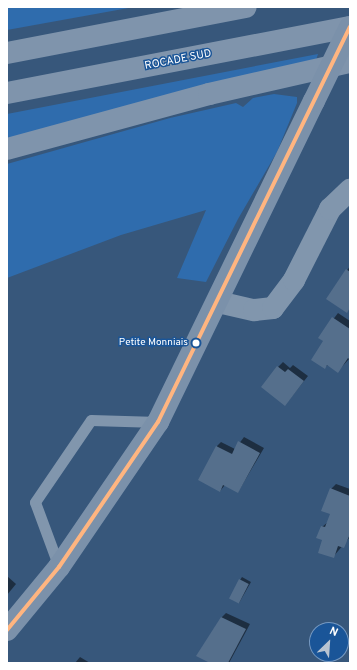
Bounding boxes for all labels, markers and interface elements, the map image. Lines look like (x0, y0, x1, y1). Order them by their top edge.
street label: ROCADE SUD (143, 47, 213, 73)
place label: Petite Monniais (119, 337, 188, 349)
marker: Petite Monniais (191, 338, 201, 348)
north arrow (309, 622, 349, 662)
text: N (327, 624, 340, 640)

